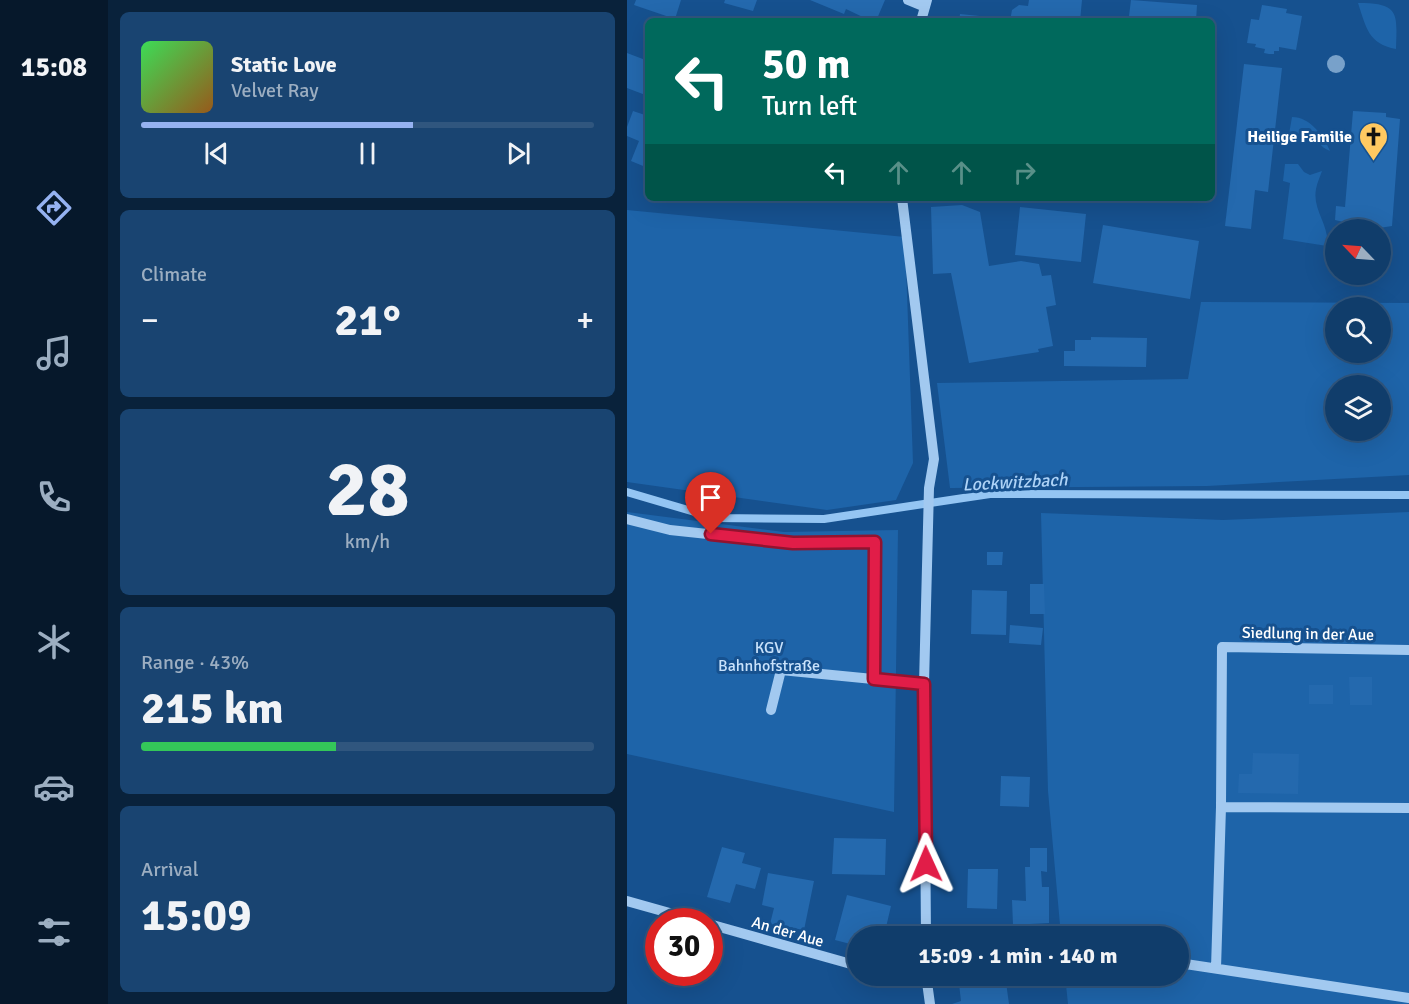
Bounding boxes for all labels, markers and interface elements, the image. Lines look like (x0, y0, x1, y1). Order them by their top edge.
text: 50 m (762, 39, 851, 90)
icon: left (663, 42, 741, 120)
text: 15:08 (21, 51, 87, 84)
text: Static Love (231, 51, 337, 78)
text: Velvet Ray (231, 78, 319, 103)
text: Turn left (762, 90, 857, 123)
church icon: Heilige Familie (1357, 120, 1389, 162)
place label: Heilige Familie (1247, 127, 1352, 147)
icon: previous (200, 137, 233, 170)
icon: pause (351, 137, 384, 170)
icon: next (502, 137, 535, 170)
icon: left (819, 156, 852, 189)
icon: ahead (882, 156, 915, 189)
icon: ahead (945, 156, 978, 189)
icon: right (1008, 156, 1041, 189)
icon: directions (33, 187, 75, 229)
north arrow (1325, 219, 1391, 285)
map controls (1325, 219, 1391, 441)
text: Climate (141, 262, 207, 287)
text: 21° (334, 293, 401, 348)
button: search (1325, 297, 1391, 363)
text: − (141, 300, 159, 341)
text: + (576, 300, 594, 341)
icon: music (33, 332, 75, 374)
button: layers (1325, 375, 1391, 441)
text: 28 (325, 442, 410, 538)
water label: Lockwitzbach (962, 468, 1069, 496)
pin (685, 472, 736, 534)
icon: phone (33, 476, 75, 518)
icon: arrive (694, 481, 727, 514)
text: km/h (345, 529, 390, 554)
icon: climate (33, 621, 75, 663)
street label: Siedlung in der Aue (1242, 623, 1374, 645)
park label: KGV Bahnhofstraße (718, 638, 820, 676)
text: Range · 43% (141, 650, 249, 675)
text: 215 km (141, 681, 284, 736)
icon: car (33, 766, 75, 808)
position arrow (894, 832, 958, 896)
text: Arrival (141, 857, 199, 882)
text: 15:09 (141, 888, 251, 943)
speed limit sign: 30 (645, 908, 723, 986)
icon: filters (33, 911, 75, 953)
street label: An der Aue (749, 912, 826, 952)
text: 15:09 · 1 min · 140 m (918, 942, 1118, 969)

